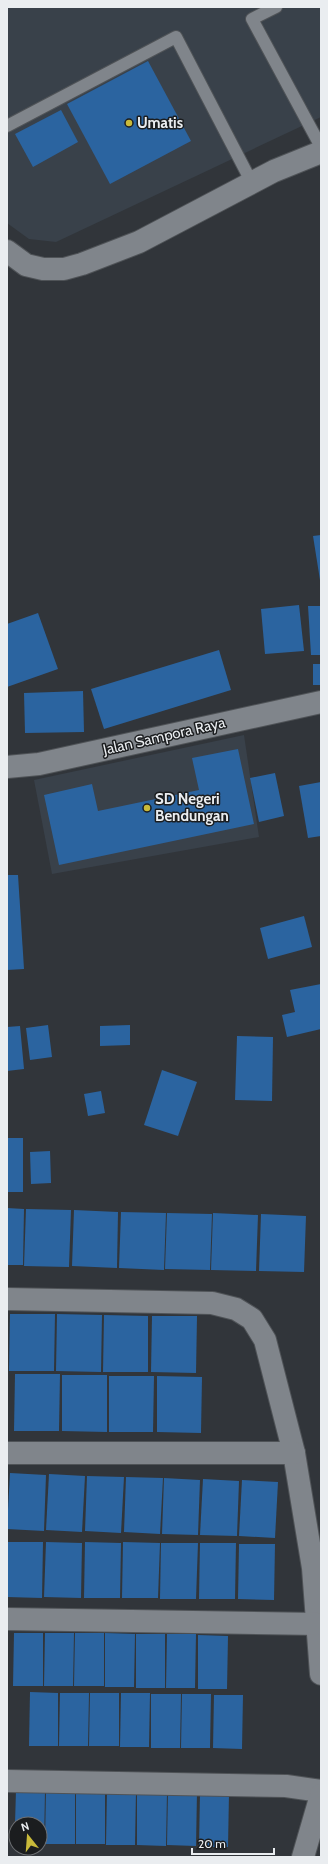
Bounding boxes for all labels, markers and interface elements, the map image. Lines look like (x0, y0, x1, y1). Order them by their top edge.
place label: Umatis (137, 114, 183, 132)
marker: Umatis (124, 118, 134, 128)
street label: Jalan Sampora Raya (100, 713, 228, 759)
place label: SD Negeri Bendungan (155, 790, 229, 825)
marker: SD Negeri Bendungan (142, 803, 152, 813)
north arrow (8, 1816, 48, 1856)
text: N (19, 1819, 31, 1834)
scale bar (192, 1830, 274, 1856)
text: 20 m (198, 1836, 226, 1851)

